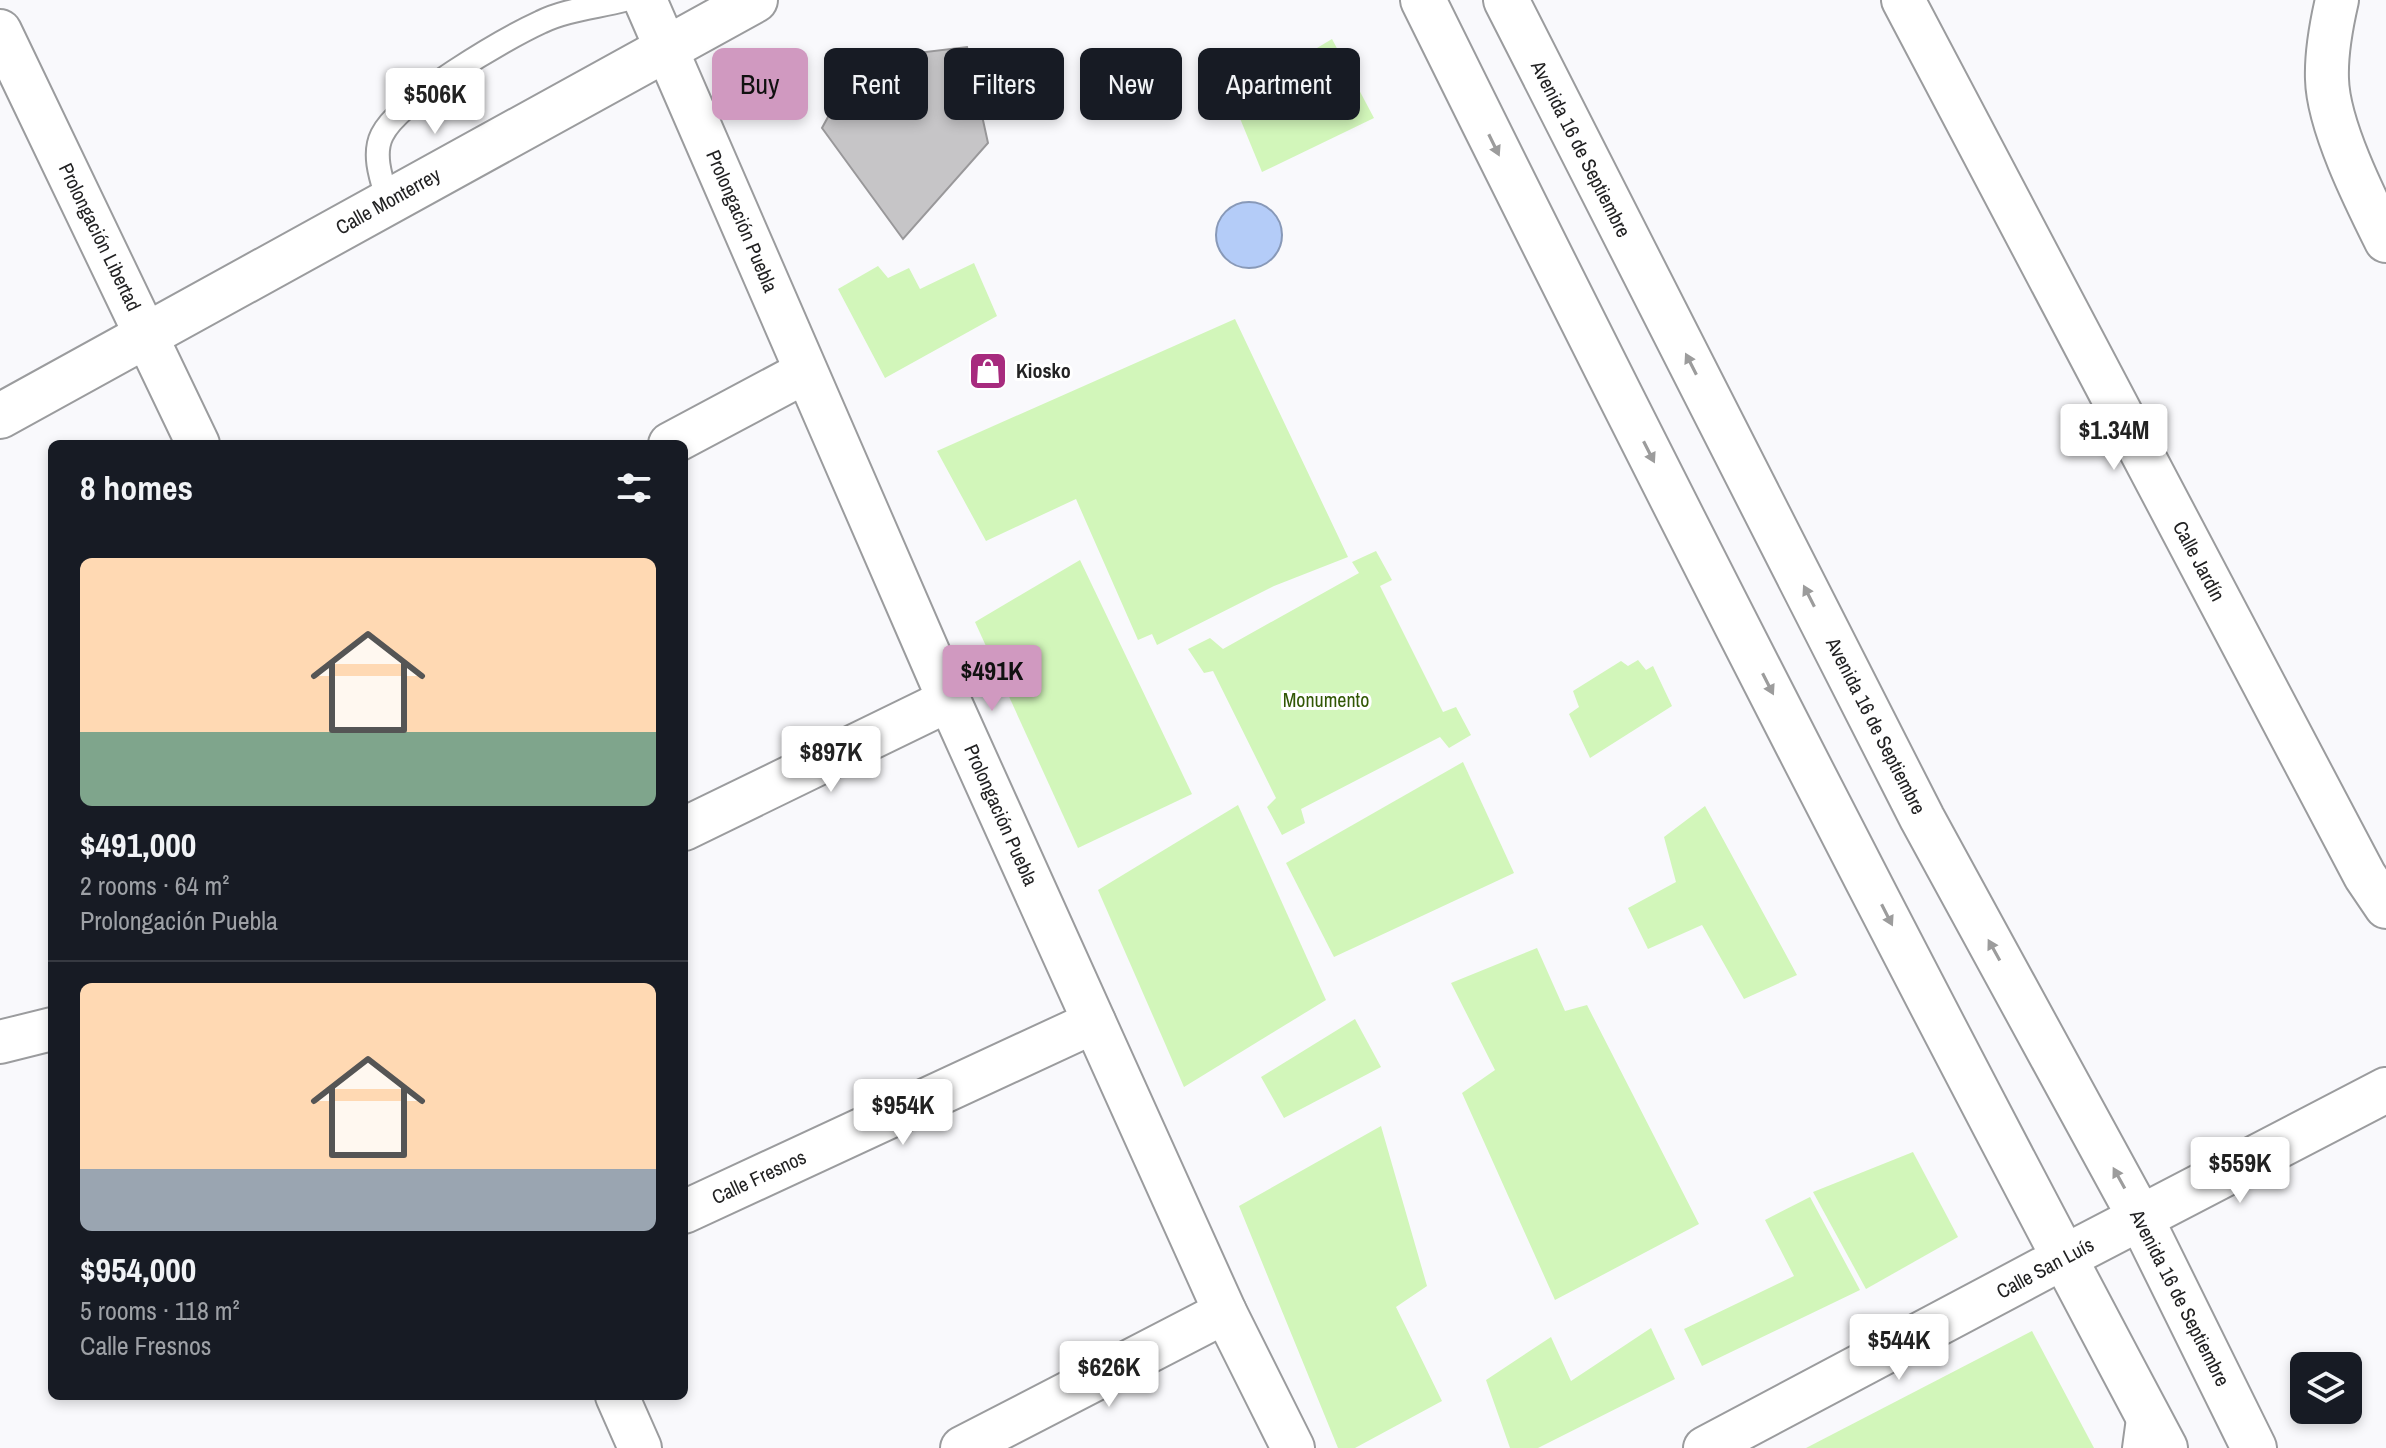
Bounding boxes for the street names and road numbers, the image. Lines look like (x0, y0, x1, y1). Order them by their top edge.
street label: Avenida 16 de Septiembre (1525, 55, 1638, 242)
street label: Prolongación Puebla (700, 145, 785, 296)
street label: Prolongación Libertad (53, 158, 148, 315)
street label: Calle Monterrey (331, 160, 446, 240)
street label: Calle Jardín (2167, 516, 2232, 606)
street label: Avenida 16 de Septiembre (1820, 632, 1933, 819)
street label: Prolongación Puebla (958, 740, 1045, 890)
street label: Calle Fresnos (707, 1143, 810, 1210)
street label: Avenida 16 de Septiembre (2124, 1204, 2237, 1391)
street label: Calle San Luís (1991, 1231, 2098, 1305)

